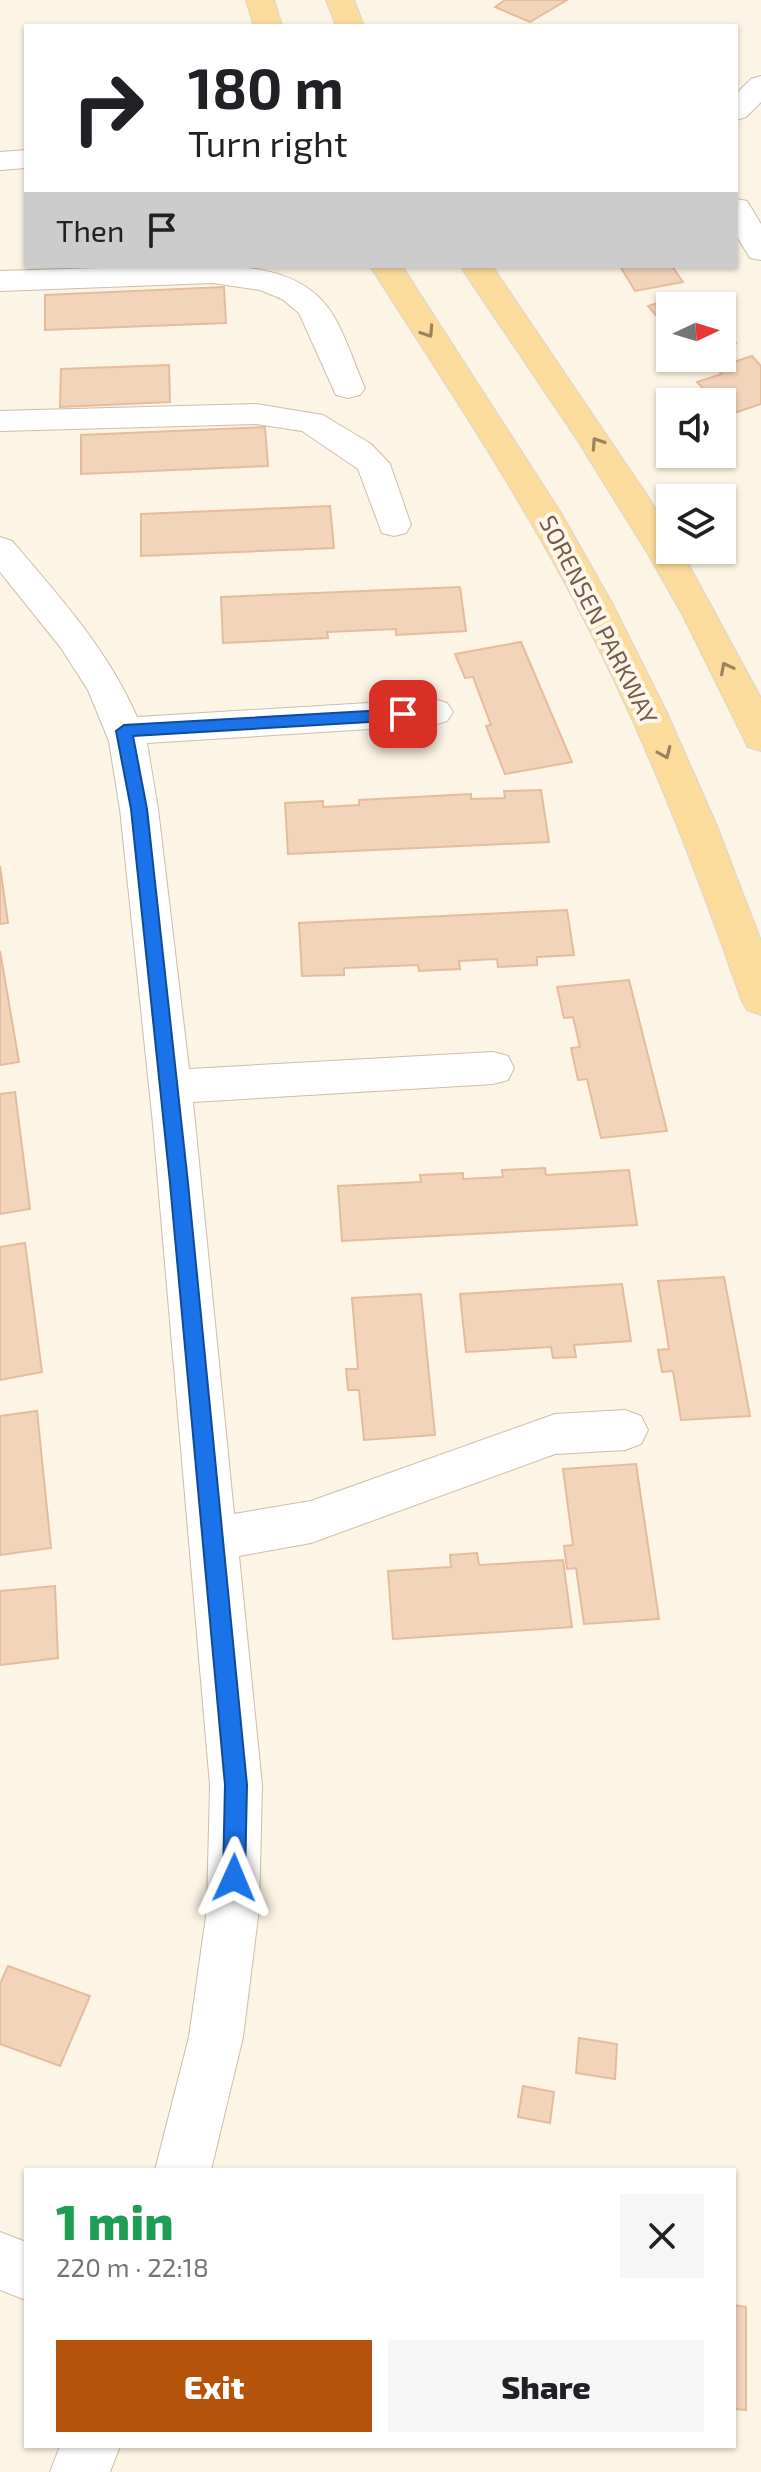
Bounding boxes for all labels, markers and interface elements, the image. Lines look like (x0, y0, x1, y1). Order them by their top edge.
text: 180 m (188, 53, 344, 120)
icon: right (56, 56, 160, 160)
text: Turn right (188, 121, 348, 164)
icon: arrive (140, 208, 184, 252)
text: Then (56, 212, 124, 248)
north arrow (656, 292, 736, 372)
map controls (656, 292, 736, 564)
one-way arrow (418, 323, 433, 337)
button: sound (656, 388, 736, 468)
one-way arrow (592, 437, 607, 451)
button: layers (656, 484, 736, 564)
street label: SORENSEN PARKWAY (534, 510, 665, 729)
one-way arrow (720, 662, 736, 677)
pin (369, 680, 437, 748)
icon: arrive (381, 692, 425, 736)
one-way arrow (655, 745, 671, 759)
position arrow (192, 1836, 276, 1920)
text: 1 min (56, 2192, 174, 2250)
button: close (620, 2194, 704, 2278)
text: 220 m · 22:18 (56, 2251, 209, 2282)
button: Exit (56, 2340, 372, 2432)
button: Share (388, 2340, 704, 2432)

